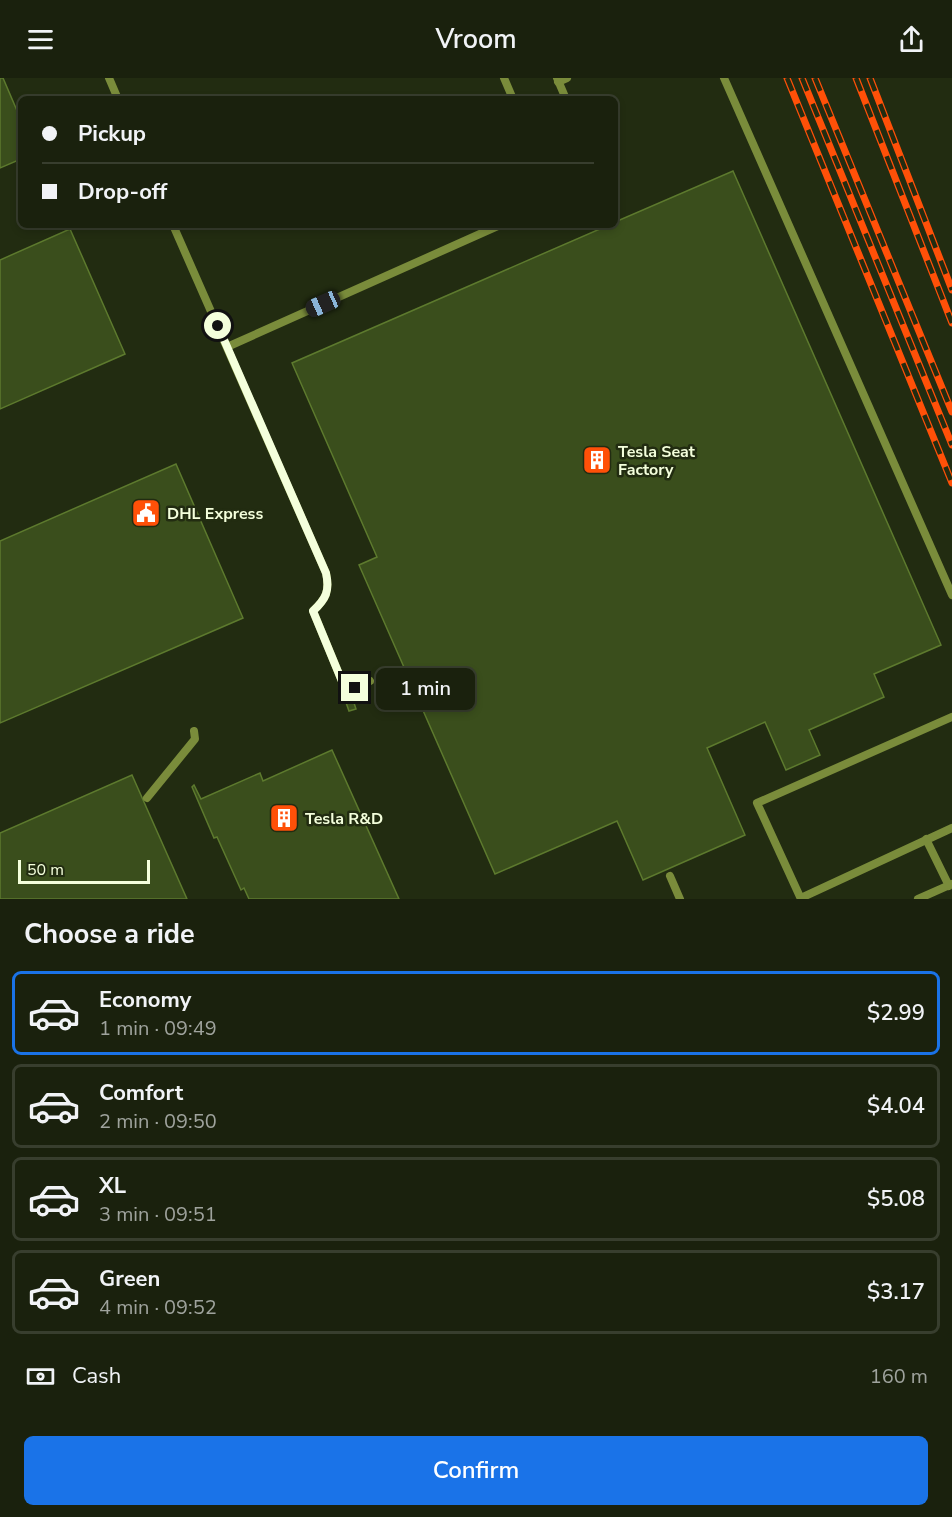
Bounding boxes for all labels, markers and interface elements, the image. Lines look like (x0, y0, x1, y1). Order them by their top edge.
text: Vroom (435, 21, 517, 58)
icon: menu (24, 23, 57, 56)
icon: share (895, 23, 928, 56)
text: Pickup (78, 119, 146, 149)
text: Drop-off (78, 177, 167, 207)
car (303, 288, 343, 320)
route start (204, 312, 231, 339)
place label: Tesla Seat Factory (618, 441, 696, 481)
building icon: Tesla Seat Factory (581, 444, 613, 476)
public building icon: DHL Express (130, 497, 162, 529)
place label: DHL Express (167, 503, 263, 525)
callout: 1 min (376, 667, 475, 709)
route end (341, 674, 368, 701)
text: 1 min (400, 675, 451, 702)
building icon: Tesla R&D (268, 802, 300, 834)
place label: Tesla R&D (305, 808, 383, 830)
scale bar (18, 857, 150, 884)
text: 50 m (27, 859, 64, 881)
text: Choose a ride (24, 916, 195, 953)
text: Economy (99, 985, 191, 1015)
icon: car (27, 986, 81, 1040)
text: $2.99 (867, 998, 925, 1028)
text: 1 min · 09:49 (99, 1015, 217, 1042)
text: Comfort (99, 1078, 183, 1108)
icon: car (27, 1079, 81, 1133)
text: $4.04 (867, 1091, 925, 1121)
text: 2 min · 09:50 (99, 1108, 217, 1135)
text: XL (99, 1171, 126, 1201)
icon: car (27, 1172, 81, 1226)
text: $5.08 (867, 1184, 925, 1214)
text: 3 min · 09:51 (99, 1201, 217, 1228)
text: Green (99, 1264, 160, 1294)
icon: car (27, 1265, 81, 1319)
text: $3.17 (867, 1277, 925, 1307)
text: 4 min · 09:52 (99, 1294, 217, 1321)
icon: cash (24, 1360, 57, 1393)
text: Cash (72, 1361, 121, 1391)
text: 160 m (870, 1363, 928, 1390)
button: Confirm (24, 1436, 928, 1505)

